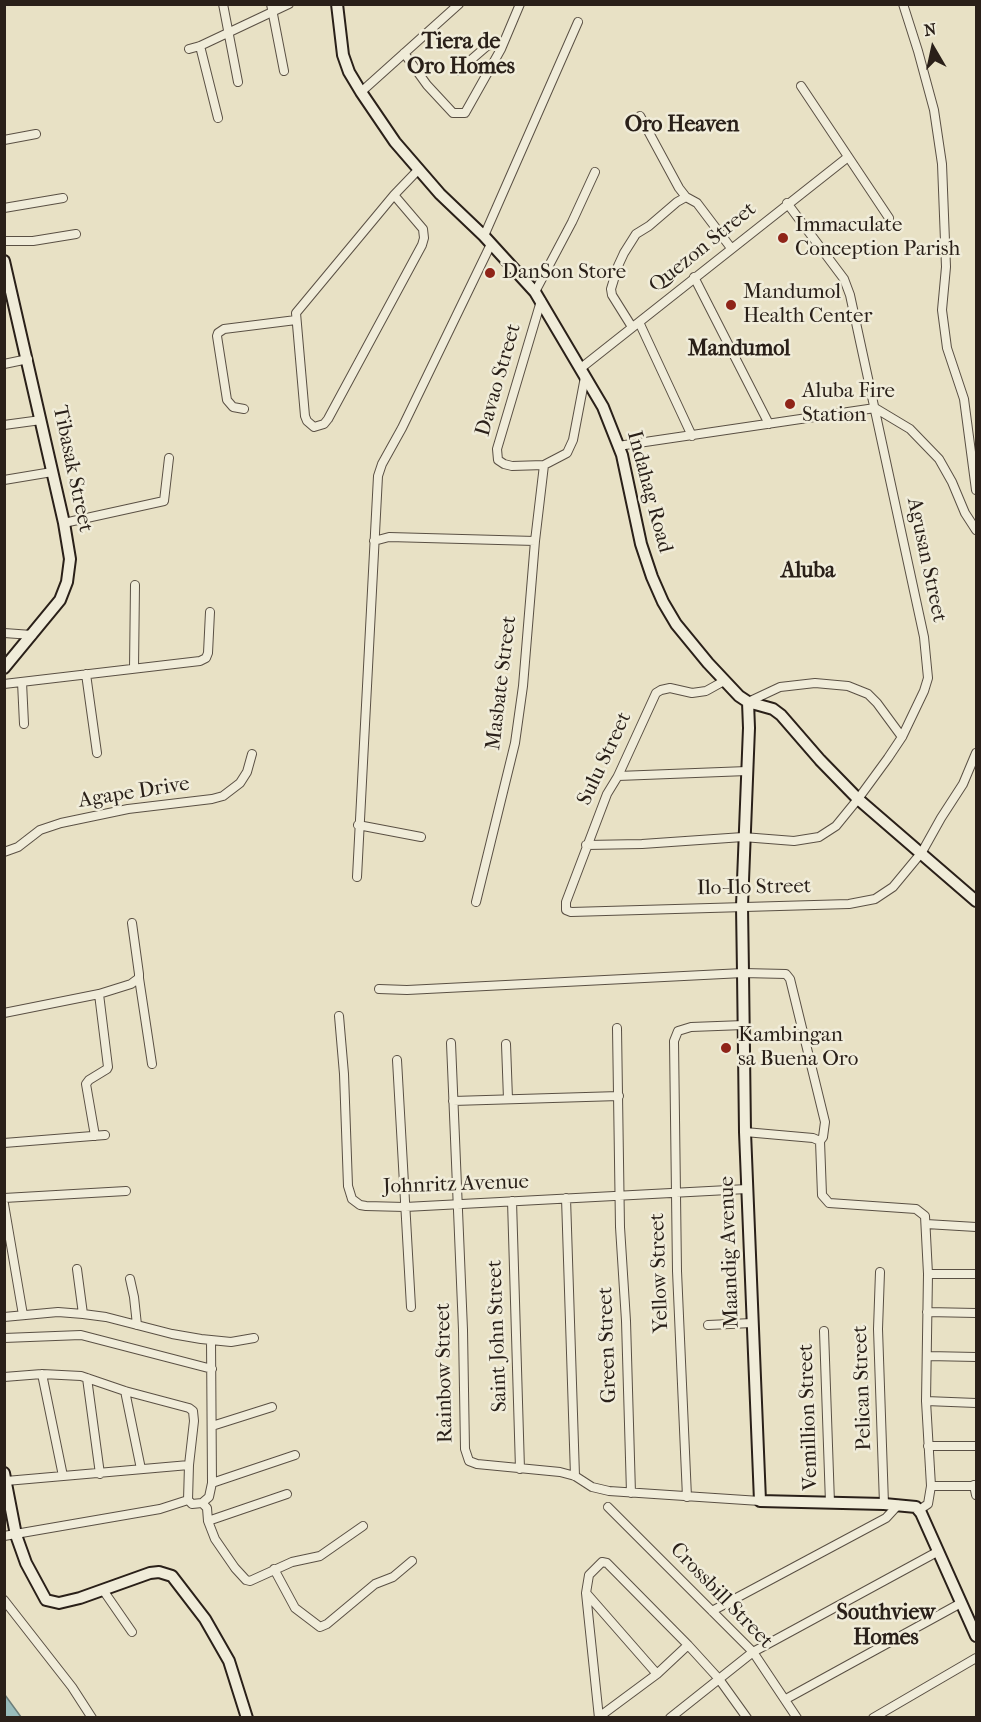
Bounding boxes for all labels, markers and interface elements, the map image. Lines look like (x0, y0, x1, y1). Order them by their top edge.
north arrow (903, 18, 963, 78)
text: N (923, 19, 938, 40)
district label: Tiera de Oro Homes (407, 30, 515, 82)
district label: Oro Heaven (625, 113, 739, 139)
street label: Quezon Street (644, 197, 762, 299)
place label: Immaculate Conception Parish (795, 213, 960, 263)
marker: Immaculate Conception Parish (776, 231, 790, 245)
place label: DanSon Store (502, 260, 626, 286)
marker: DanSon Store (483, 266, 497, 280)
place label: Mandumol Health Center (743, 280, 872, 330)
marker: Mandumol Health Center (724, 298, 738, 312)
street label: Davao Street (471, 321, 527, 439)
district label: Mandumol (688, 337, 790, 363)
place label: Aluba Fire Station (802, 379, 895, 429)
marker: Aluba Fire Station (783, 397, 797, 411)
street label: Tibasak Street (46, 403, 98, 535)
street label: Indahag Road (621, 428, 677, 556)
street label: Agusan Street (901, 495, 951, 625)
district label: Aluba (781, 559, 835, 585)
street label: Masbate Street (481, 614, 523, 752)
street label: Sulu Street (572, 708, 638, 810)
street label: Agape Drive (77, 772, 191, 814)
street label: Ilo-Ilo Street (697, 874, 811, 902)
place label: Kambingan sa Buena Oro (738, 1023, 858, 1073)
marker: Kambingan sa Buena Oro (719, 1041, 733, 1055)
street label: Johnritz Avenue (383, 1170, 529, 1200)
street label: Maandig Avenue (715, 1176, 745, 1328)
street label: Yellow Street (645, 1213, 675, 1333)
street label: Saint John Street (483, 1259, 513, 1413)
street label: Green Street (593, 1286, 623, 1404)
street label: Rainbow Street (431, 1303, 459, 1443)
street label: Pelican Street (848, 1325, 878, 1451)
street label: Vemillion Street (794, 1343, 824, 1491)
street label: Crossbill Street (664, 1538, 778, 1654)
district label: Southview Homes (837, 1601, 935, 1652)

